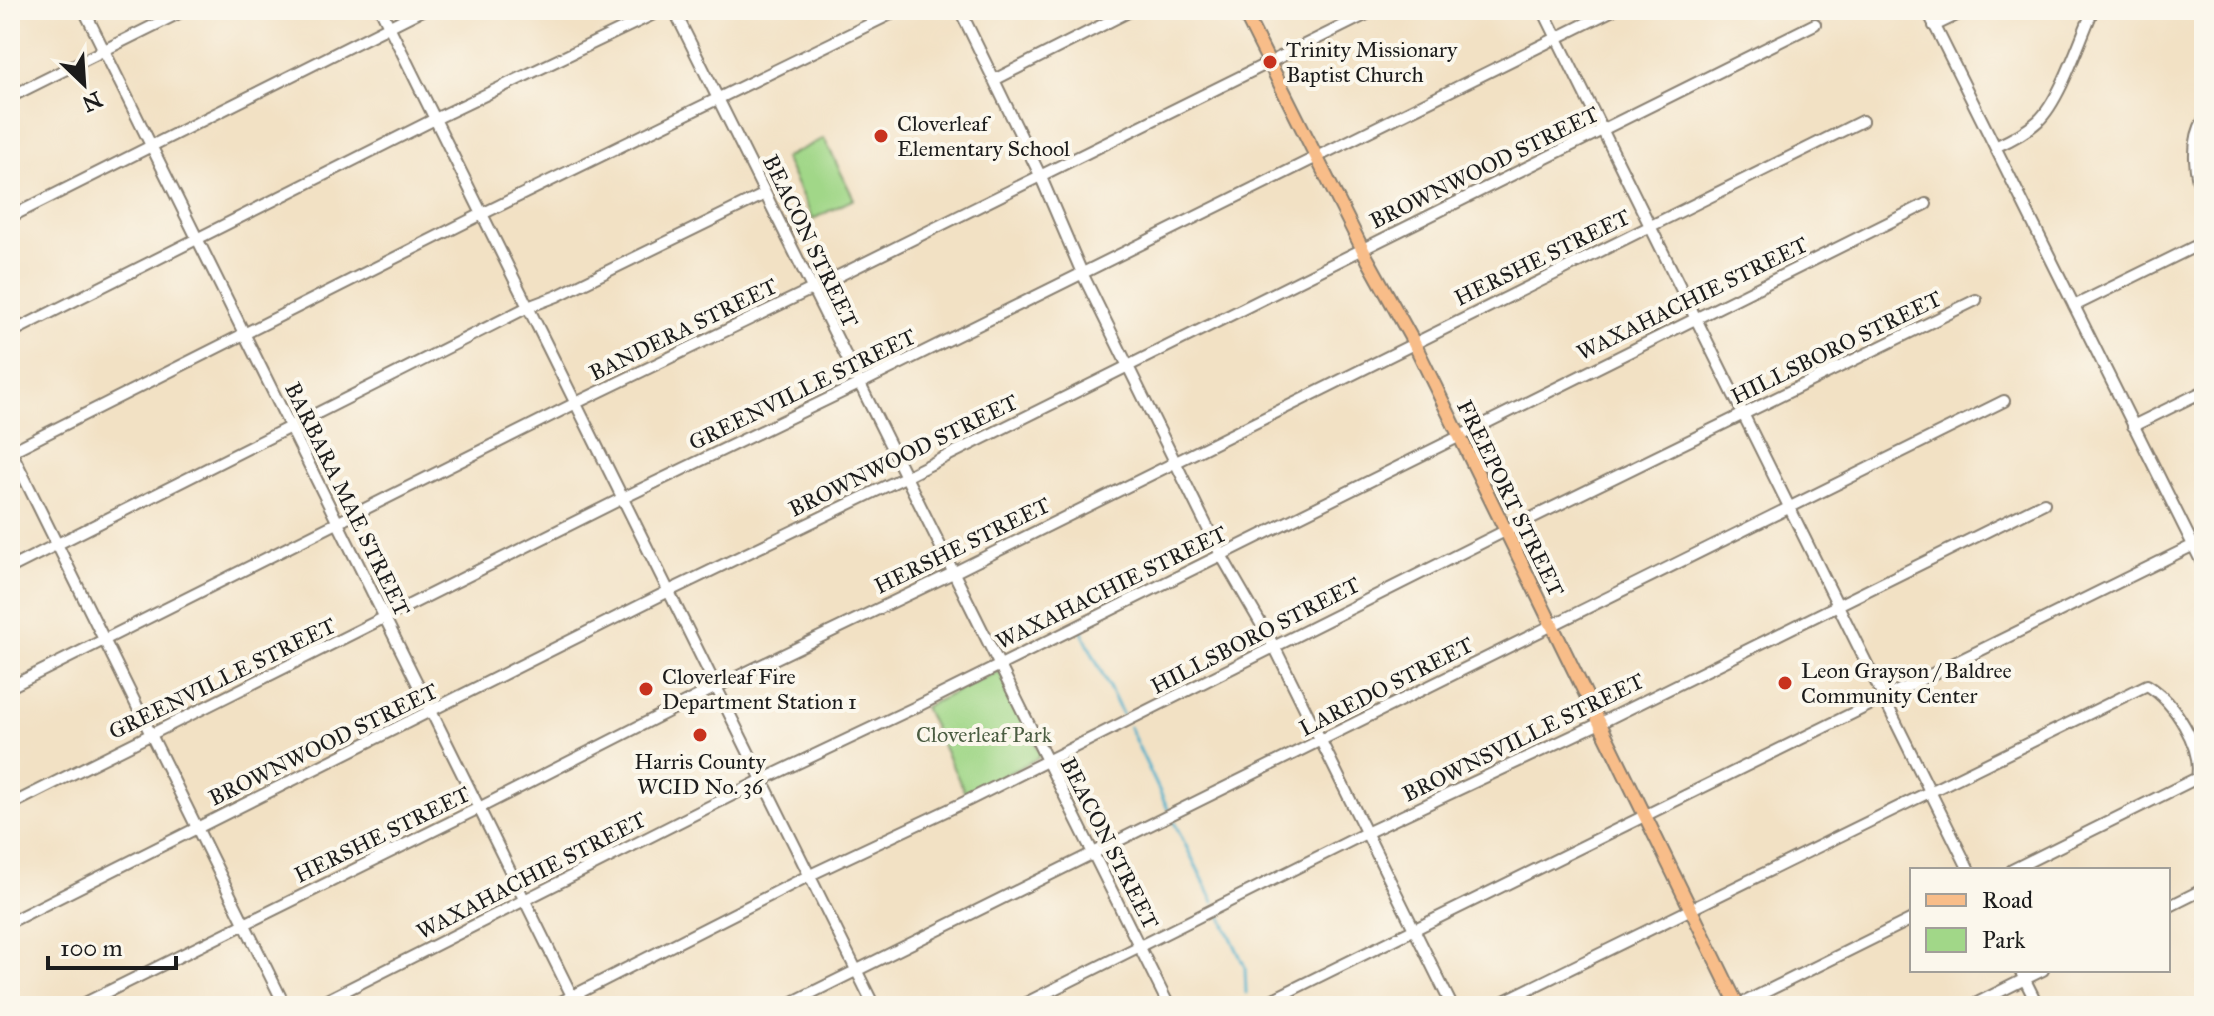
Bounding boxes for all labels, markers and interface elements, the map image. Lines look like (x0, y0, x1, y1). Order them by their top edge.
place label: Trinity Missionary Baptist Church (1286, 36, 1458, 88)
north arrow (44, 44, 124, 124)
marker: Trinity Missionary Baptist Church (1261, 53, 1279, 71)
text: N (78, 85, 106, 118)
street label: BROWNWOOD STREET (1365, 100, 1603, 235)
place label: Cloverleaf Elementary School (897, 110, 1070, 162)
marker: Cloverleaf Elementary School (872, 127, 890, 145)
street label: BEACON STREET (757, 150, 864, 332)
street label: HERSHE STREET (1450, 203, 1635, 312)
street label: WAXAHACHIE STREET (1572, 231, 1812, 366)
street label: BANDERA STREET (585, 272, 782, 387)
street label: HILLSBORO STREET (1726, 285, 1946, 410)
street label: GREENVILLE STREET (684, 323, 920, 456)
street label: BARBARA MAE STREET (279, 378, 416, 621)
street label: BROWNWOOD STREET (784, 388, 1022, 523)
street label: FREEPORT STREET (1451, 396, 1570, 601)
street label: HERSHE STREET (870, 491, 1055, 600)
street label: WAXAHACHIE STREET (991, 520, 1231, 655)
street label: HILLSBORO STREET (1146, 571, 1364, 700)
street label: GREENVILLE STREET (104, 612, 340, 745)
street label: LAREDO STREET (1295, 631, 1478, 742)
place label: Leon Grayson / Baldree Community Center (1801, 657, 2012, 709)
place label: Cloverleaf Fire Department Station 1 (662, 663, 857, 715)
street label: BROWNSVILLE STREET (1398, 667, 1648, 808)
marker: Leon Grayson / Baldree Community Center (1776, 674, 1794, 692)
street label: BROWNWOOD STREET (204, 677, 442, 812)
marker: Cloverleaf Fire Department Station 1 (637, 680, 655, 698)
park label: Cloverleaf Park (916, 721, 1053, 748)
marker: Harris County WCID No. 36 (691, 726, 709, 744)
place label: Harris County WCID No. 36 (634, 748, 766, 800)
street label: BEACON STREET (1055, 753, 1165, 934)
street label: HERSHE STREET (290, 780, 475, 889)
street label: WAXAHACHIE STREET (412, 806, 650, 945)
legend (1910, 868, 2170, 972)
text: Road (1982, 885, 2033, 915)
scale bar (48, 920, 176, 970)
text: Park (1982, 925, 2026, 955)
text: 100 m (60, 933, 123, 963)

